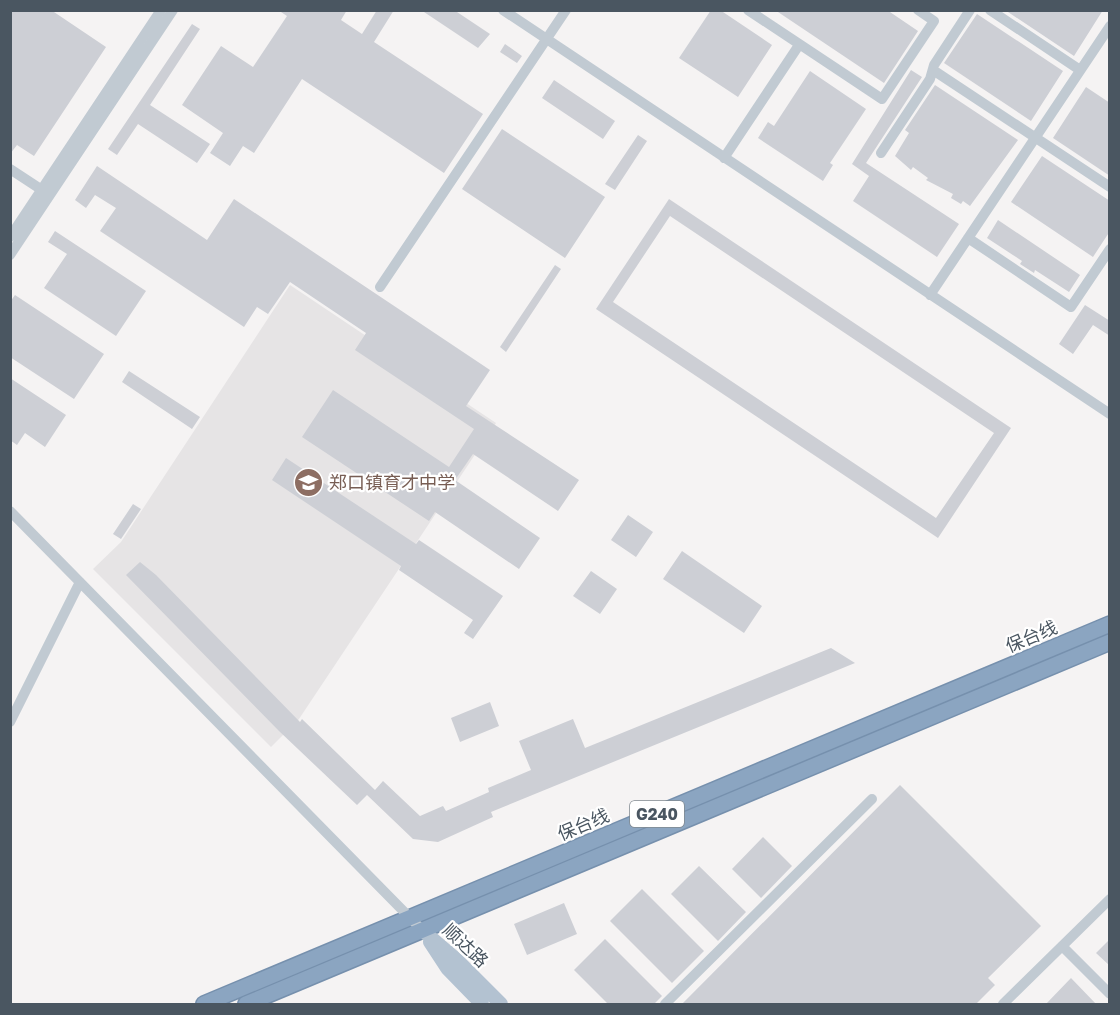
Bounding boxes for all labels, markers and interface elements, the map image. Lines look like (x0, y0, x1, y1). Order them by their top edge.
school or university icon: 郑口镇育才中学 (292, 466, 324, 498)
place label: 郑口镇育才中学 (329, 471, 455, 493)
street label: 保台线 (1002, 615, 1060, 657)
road number: G240 (630, 801, 684, 827)
street label: 保台线 (554, 803, 612, 845)
street label: 顺达路 (439, 919, 493, 971)

